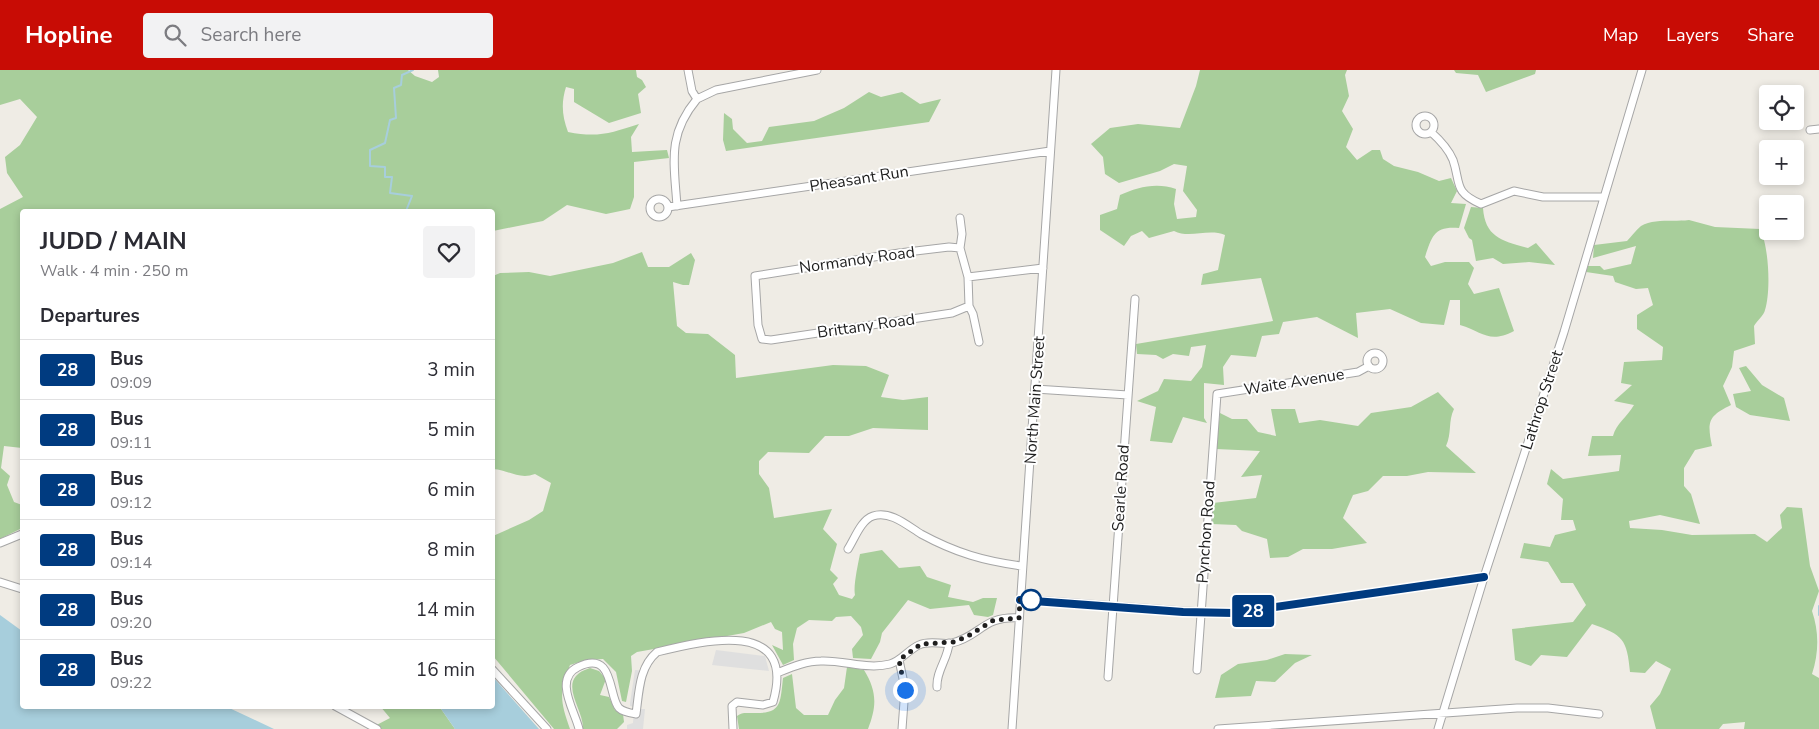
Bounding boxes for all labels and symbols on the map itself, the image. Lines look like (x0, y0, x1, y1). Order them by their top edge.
street label: Pheasant Run (808, 160, 910, 198)
street label: Normandy Road (798, 241, 916, 279)
street label: Brittany Road (816, 308, 916, 344)
street label: North Main Street (1020, 335, 1050, 465)
street label: Lathrop Street (1516, 347, 1569, 453)
street label: Waite Avenue (1242, 363, 1346, 401)
street label: Searle Road (1107, 444, 1135, 532)
street label: Pynchon Road (1191, 480, 1221, 584)
unlabelled marker (1020, 589, 1042, 611)
line badge: 28 (1230, 595, 1276, 627)
your location (893, 678, 918, 703)

